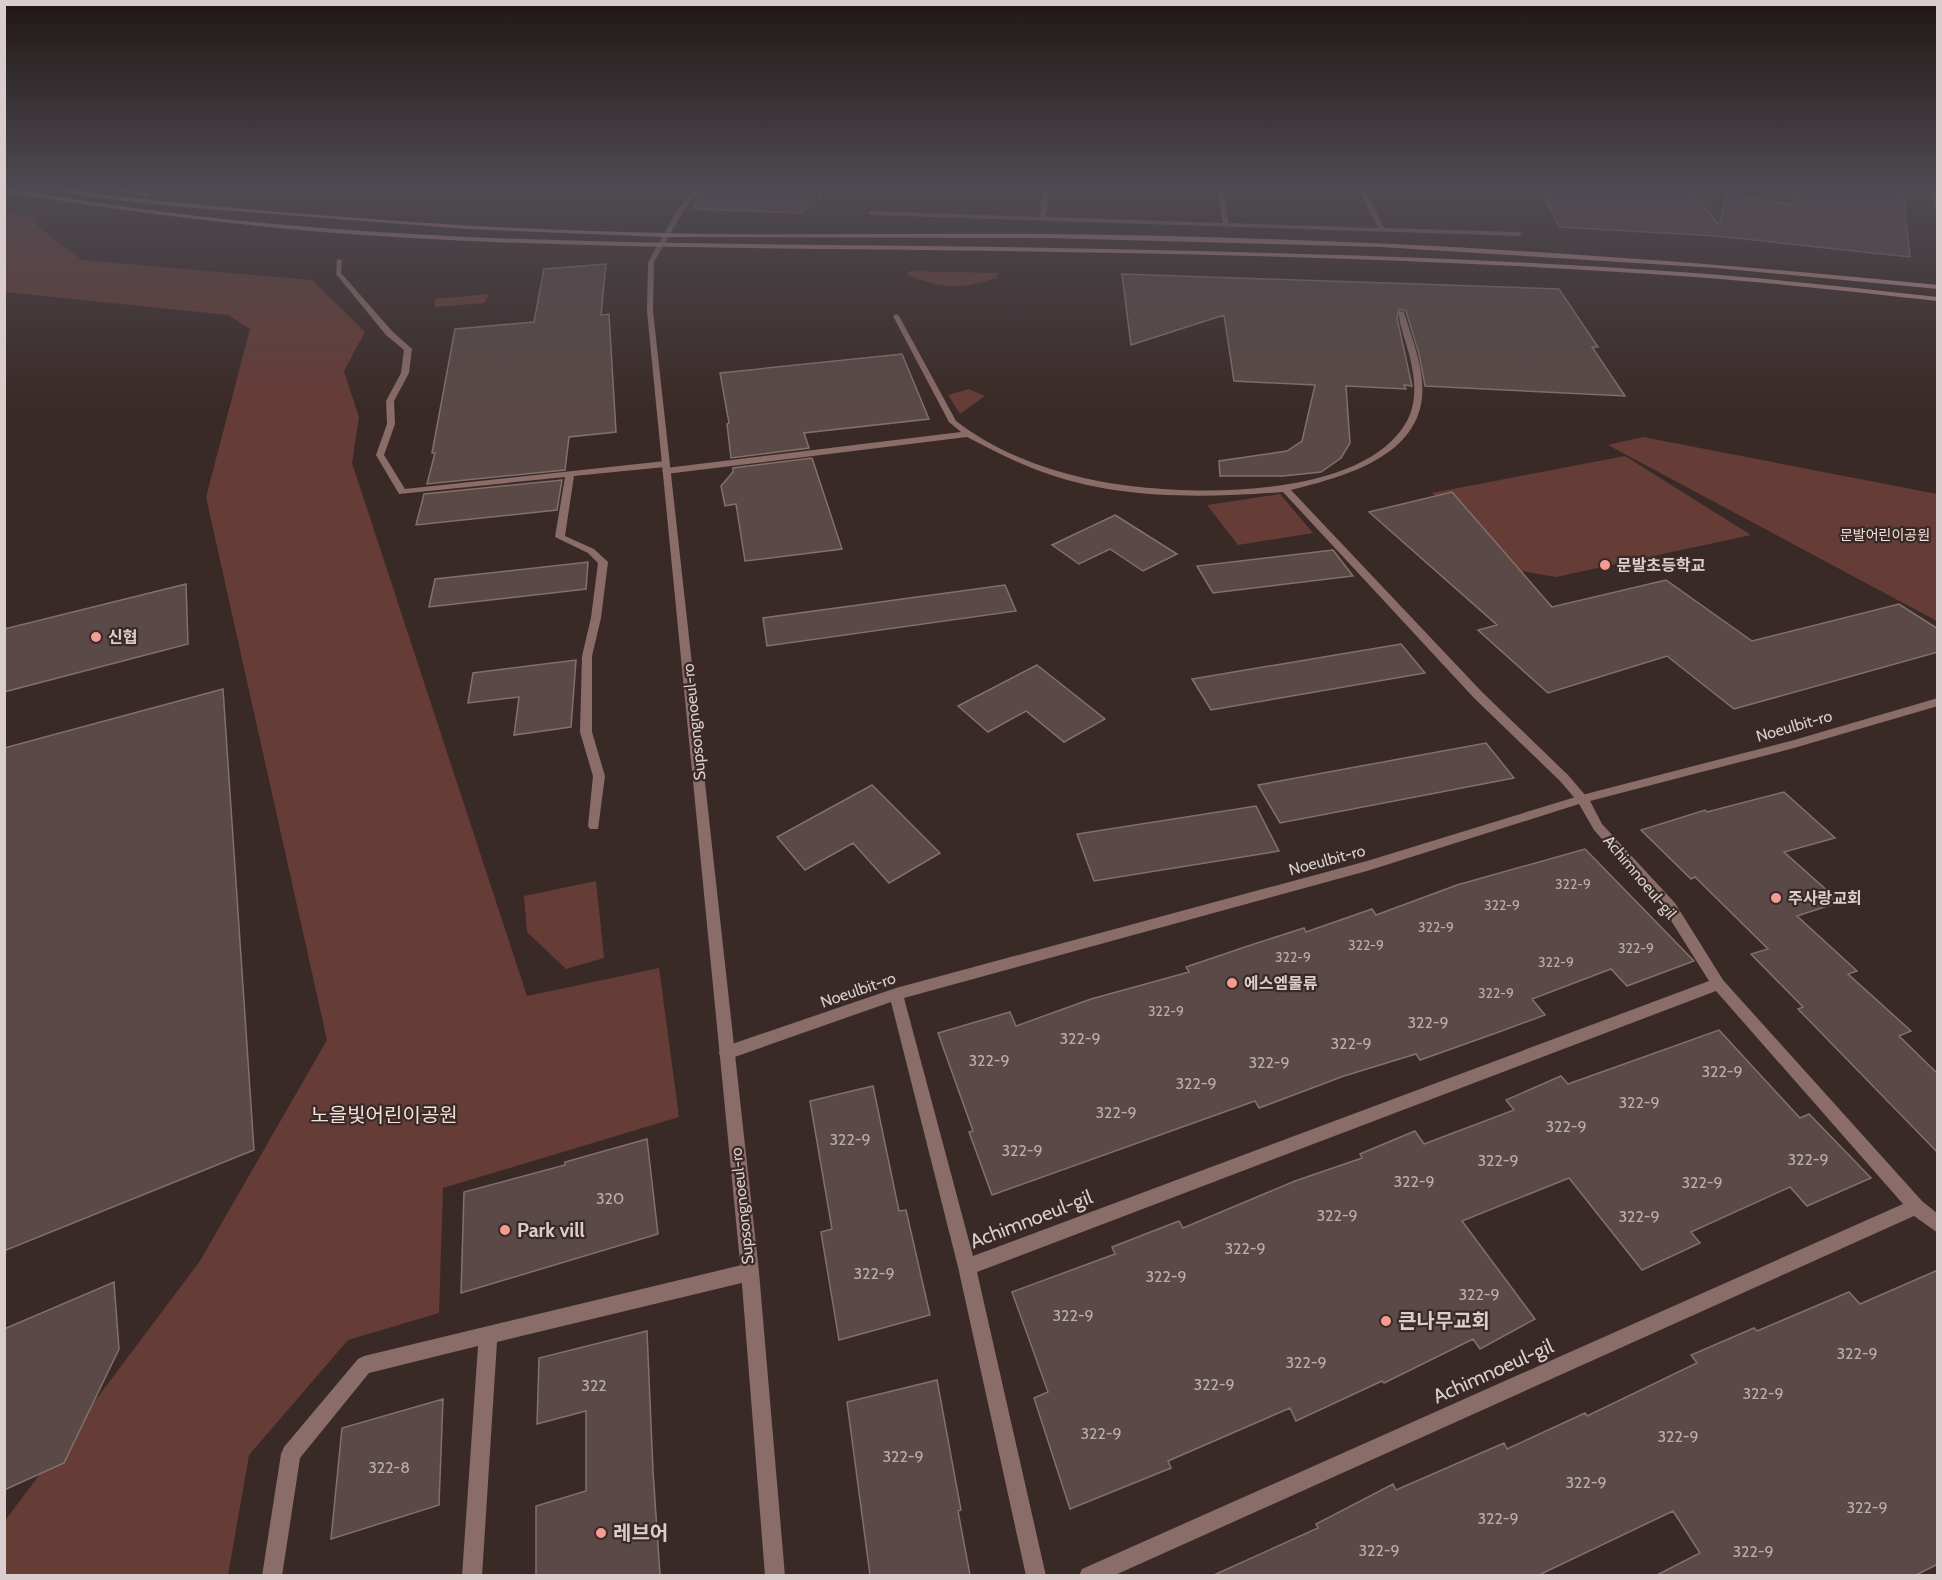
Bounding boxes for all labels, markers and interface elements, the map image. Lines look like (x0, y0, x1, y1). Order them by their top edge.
park label: 문발어린이공원 (1840, 526, 1930, 544)
place label: 문발초등학교 (1617, 556, 1706, 575)
marker: 문발초등학교 (1598, 558, 1612, 572)
place label: 신협 (108, 628, 137, 647)
marker: 신협 (89, 630, 103, 644)
street label: Supsongnoeul-ro (678, 662, 710, 781)
street label: Noeulbit-ro (1754, 706, 1834, 746)
street label: Achimnoeul-gil (1600, 831, 1681, 923)
street label: Noeulbit-ro (1287, 841, 1367, 879)
house number: 322-9 (1555, 875, 1591, 893)
place label: 주사랑교회 (1788, 889, 1862, 908)
marker: 주사랑교회 (1769, 891, 1783, 905)
house number: 322-9 (1484, 896, 1520, 914)
house number: 322-9 (1418, 918, 1454, 936)
house number: 322-9 (1348, 936, 1384, 954)
house number: 322-9 (1618, 939, 1654, 957)
house number: 322-9 (1275, 948, 1311, 966)
house number: 322-9 (1538, 953, 1574, 971)
street label: Noeulbit-ro (818, 968, 898, 1012)
place label: 에스엠물류 (1244, 974, 1318, 993)
marker: 에스엠물류 (1225, 976, 1239, 990)
house number: 322-9 (1478, 984, 1514, 1002)
house number: 322-9 (1148, 1002, 1184, 1020)
house number: 322-9 (1407, 1013, 1449, 1032)
house number: 322-9 (1059, 1029, 1101, 1048)
house number: 322-9 (1330, 1034, 1372, 1053)
house number: 322-9 (968, 1051, 1010, 1070)
house number: 322-9 (1248, 1053, 1290, 1072)
house number: 322-9 (1701, 1062, 1743, 1081)
house number: 322-9 (1175, 1074, 1217, 1093)
house number: 322-9 (1618, 1093, 1660, 1112)
park label: 노을빛어린이공원 (310, 1103, 458, 1127)
house number: 322-9 (1095, 1103, 1137, 1122)
house number: 322-9 (1545, 1117, 1587, 1136)
house number: 322-9 (829, 1130, 871, 1149)
house number: 322-9 (1001, 1141, 1043, 1160)
street label: Supsongnoeul-ro (726, 1146, 758, 1265)
house number: 322-9 (1787, 1150, 1829, 1169)
house number: 322-9 (1477, 1151, 1519, 1170)
house number: 322-9 (1393, 1172, 1435, 1191)
house number: 322-9 (1681, 1173, 1723, 1192)
street label: Achimnoeul-gil (966, 1185, 1096, 1253)
house number: 320 (596, 1189, 624, 1208)
house number: 322-9 (1316, 1206, 1358, 1225)
house number: 322-9 (1618, 1207, 1660, 1226)
place label: Park vill (517, 1218, 585, 1242)
marker: Park vill (498, 1223, 512, 1237)
house number: 322-9 (1224, 1239, 1266, 1258)
house number: 322-9 (853, 1264, 895, 1283)
house number: 322-9 (1145, 1267, 1187, 1286)
house number: 322-9 (1458, 1285, 1500, 1304)
house number: 322-9 (1052, 1306, 1094, 1325)
place label: 큰나무교회 (1398, 1309, 1490, 1333)
marker: 큰나무교회 (1379, 1314, 1393, 1328)
street label: Achimnoeul-gil (1429, 1334, 1557, 1408)
house number: 322-9 (1836, 1344, 1878, 1363)
house number: 322-9 (1285, 1353, 1327, 1372)
house number: 322-9 (1193, 1375, 1235, 1394)
house number: 322 (581, 1376, 607, 1395)
house number: 322-9 (1742, 1384, 1784, 1403)
house number: 322-9 (1080, 1424, 1122, 1443)
house number: 322-9 (1657, 1427, 1699, 1446)
house number: 322-9 (882, 1447, 924, 1466)
house number: 322-8 (368, 1458, 410, 1477)
house number: 322-9 (1565, 1473, 1607, 1492)
house number: 322-9 (1846, 1498, 1888, 1517)
house number: 322-9 (1477, 1509, 1519, 1528)
place label: 레브어 (613, 1521, 668, 1545)
marker: 레브어 (594, 1526, 608, 1540)
house number: 322-9 (1358, 1541, 1400, 1560)
house number: 322-9 (1732, 1542, 1774, 1561)

